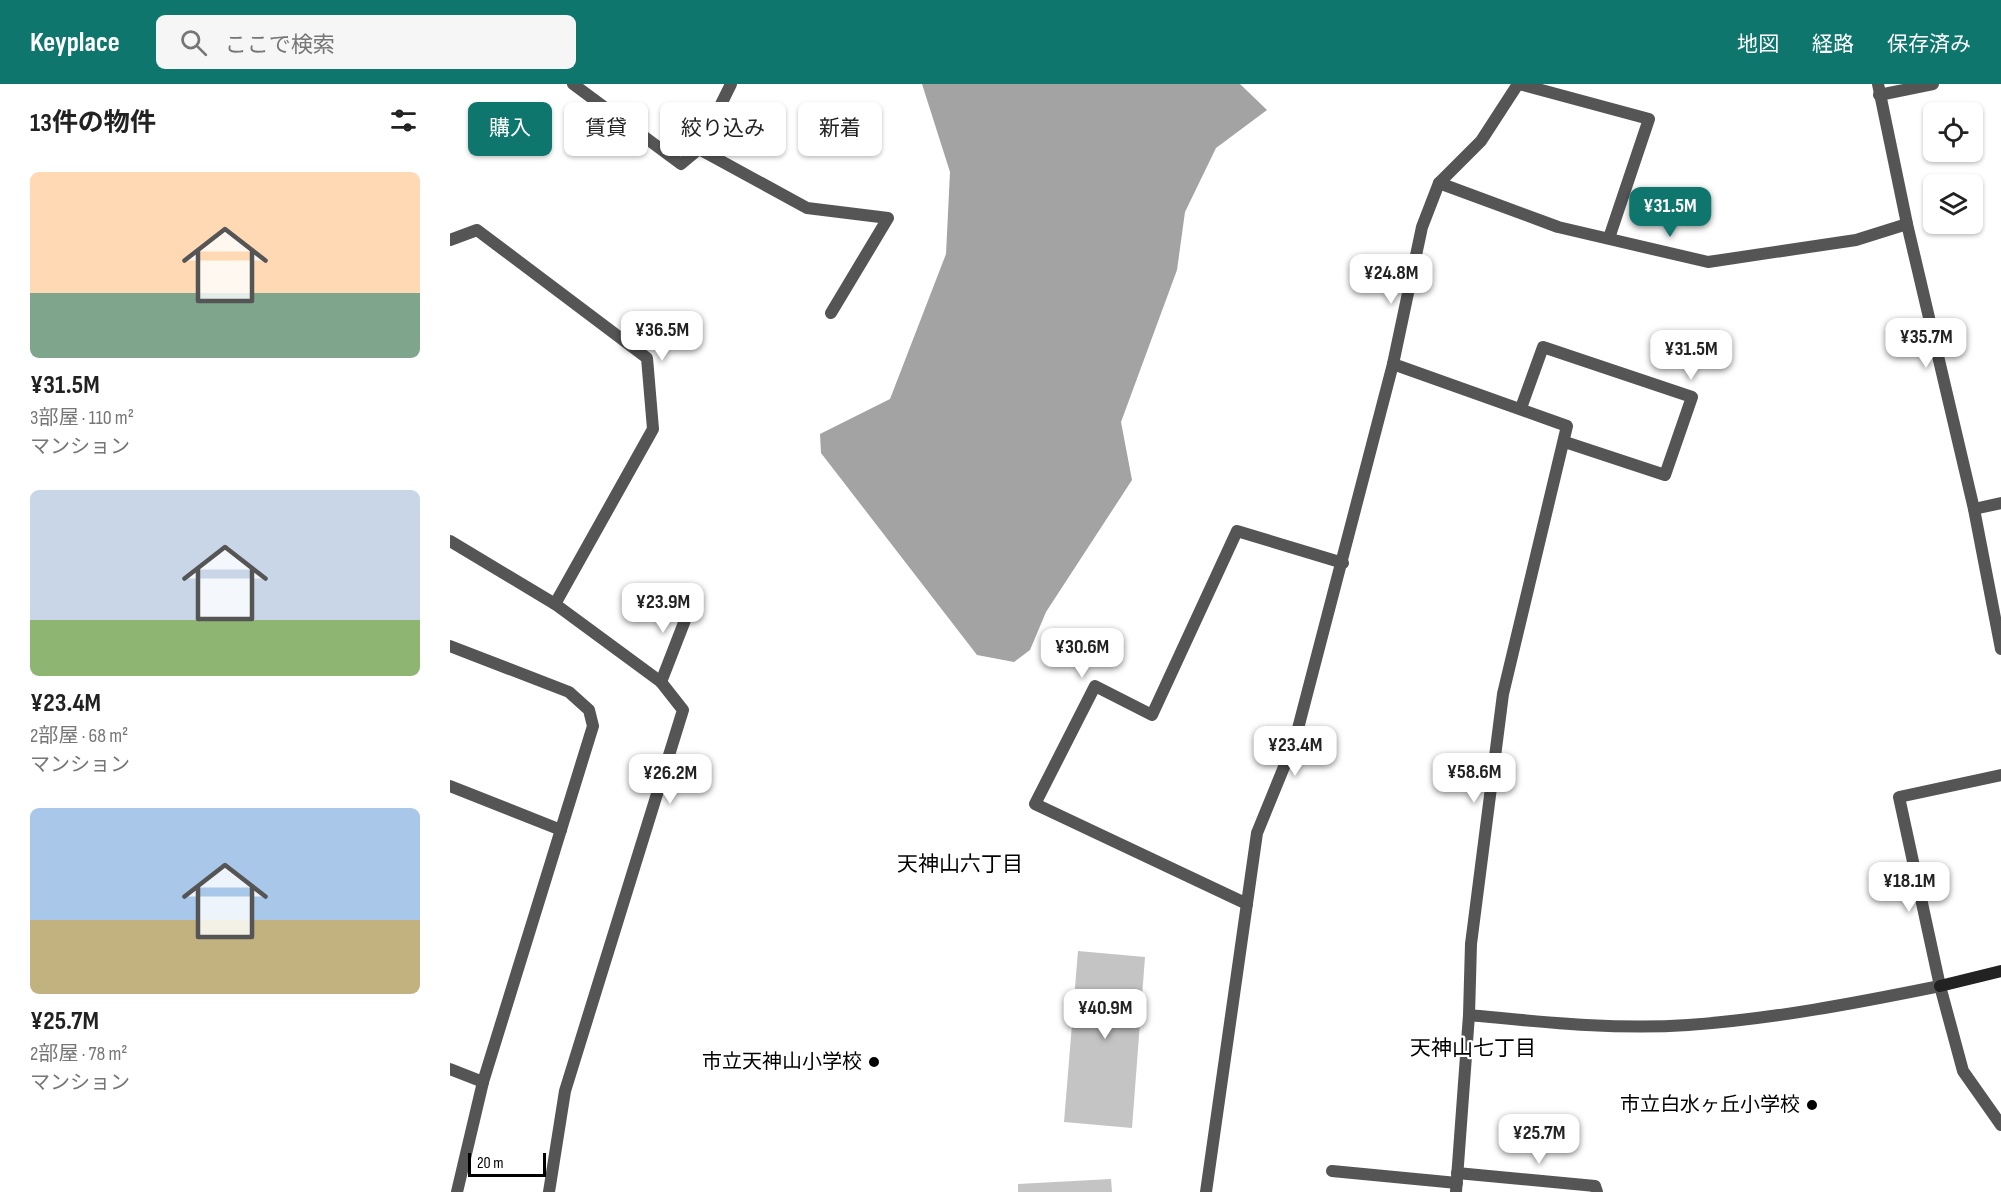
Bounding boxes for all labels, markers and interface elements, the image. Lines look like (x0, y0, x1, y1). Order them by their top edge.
search box (156, 15, 576, 69)
text: Keyplace (30, 26, 120, 59)
icon: search (177, 26, 210, 59)
text: ここで検索 (225, 32, 335, 59)
text: 地図 (1737, 32, 1779, 57)
text: 経路 (1812, 32, 1854, 57)
text: 保存済み (1887, 32, 1971, 57)
chip: 購入 (468, 102, 552, 156)
chip: 賃貸 (564, 102, 648, 156)
chip: 絞り込み (660, 102, 786, 156)
chip: 新着 (798, 102, 882, 156)
map controls (1923, 102, 1983, 234)
button: locate (1923, 102, 1983, 162)
icon: filters (387, 104, 420, 137)
text: 13件の物件 (30, 108, 156, 139)
button: layers (1923, 174, 1983, 234)
pin: ¥31.5M (1621, 187, 1719, 238)
text: ¥31.5M (1643, 194, 1697, 218)
icon: home (171, 211, 279, 319)
pin: ¥24.8M (1342, 254, 1440, 305)
text: ¥24.8M (1364, 261, 1418, 285)
pin: ¥36.5M (613, 311, 711, 362)
text: ¥36.5M (635, 318, 689, 342)
pin: ¥35.7M (1877, 318, 1975, 369)
text: ¥35.7M (1899, 325, 1953, 349)
pin: ¥31.5M (1642, 330, 1740, 381)
text: ¥31.5M (1664, 337, 1718, 361)
text: ¥31.5M (30, 370, 100, 401)
text: 3部屋 · 110 m² (30, 406, 134, 430)
text: マンション (30, 435, 130, 459)
icon: home (171, 529, 279, 637)
pin: ¥23.9M (614, 583, 712, 634)
text: ¥23.9M (636, 590, 690, 614)
pin: ¥30.6M (1033, 628, 1131, 679)
text: ¥30.6M (1055, 635, 1109, 659)
text: ¥23.4M (30, 688, 101, 719)
text: 2部屋 · 68 m² (30, 724, 128, 748)
pin: ¥23.4M (1246, 726, 1344, 777)
text: ¥23.4M (1268, 733, 1322, 757)
text: マンション (30, 753, 130, 777)
pin: ¥58.6M (1425, 753, 1523, 804)
pin: ¥26.2M (621, 754, 719, 805)
text: ¥58.6M (1447, 760, 1501, 784)
text: ¥26.2M (643, 761, 697, 785)
icon: home (171, 847, 279, 955)
district label: 天神山六丁目 (897, 852, 1023, 877)
pin: ¥18.1M (1860, 862, 1958, 913)
text: ¥18.1M (1883, 869, 1935, 893)
pin: ¥40.9M (1056, 989, 1154, 1040)
text: ¥40.9M (1078, 996, 1132, 1020)
text: ¥25.7M (30, 1006, 99, 1037)
district label: 天神山七丁目 (1410, 1036, 1536, 1061)
text: 2部屋 · 78 m² (30, 1042, 128, 1066)
place label: 市立天神山小学校 (702, 1050, 862, 1074)
marker: 市立天神山小学校 (867, 1055, 881, 1069)
text: マンション (30, 1071, 130, 1095)
place label: 市立白水ヶ丘小学校 (1620, 1093, 1800, 1117)
marker: 市立白水ヶ丘小学校 (1805, 1098, 1819, 1112)
pin: ¥25.7M (1490, 1114, 1588, 1165)
text: ¥25.7M (1513, 1121, 1565, 1145)
scale bar (468, 1150, 546, 1178)
text: 20 m (477, 1154, 504, 1173)

